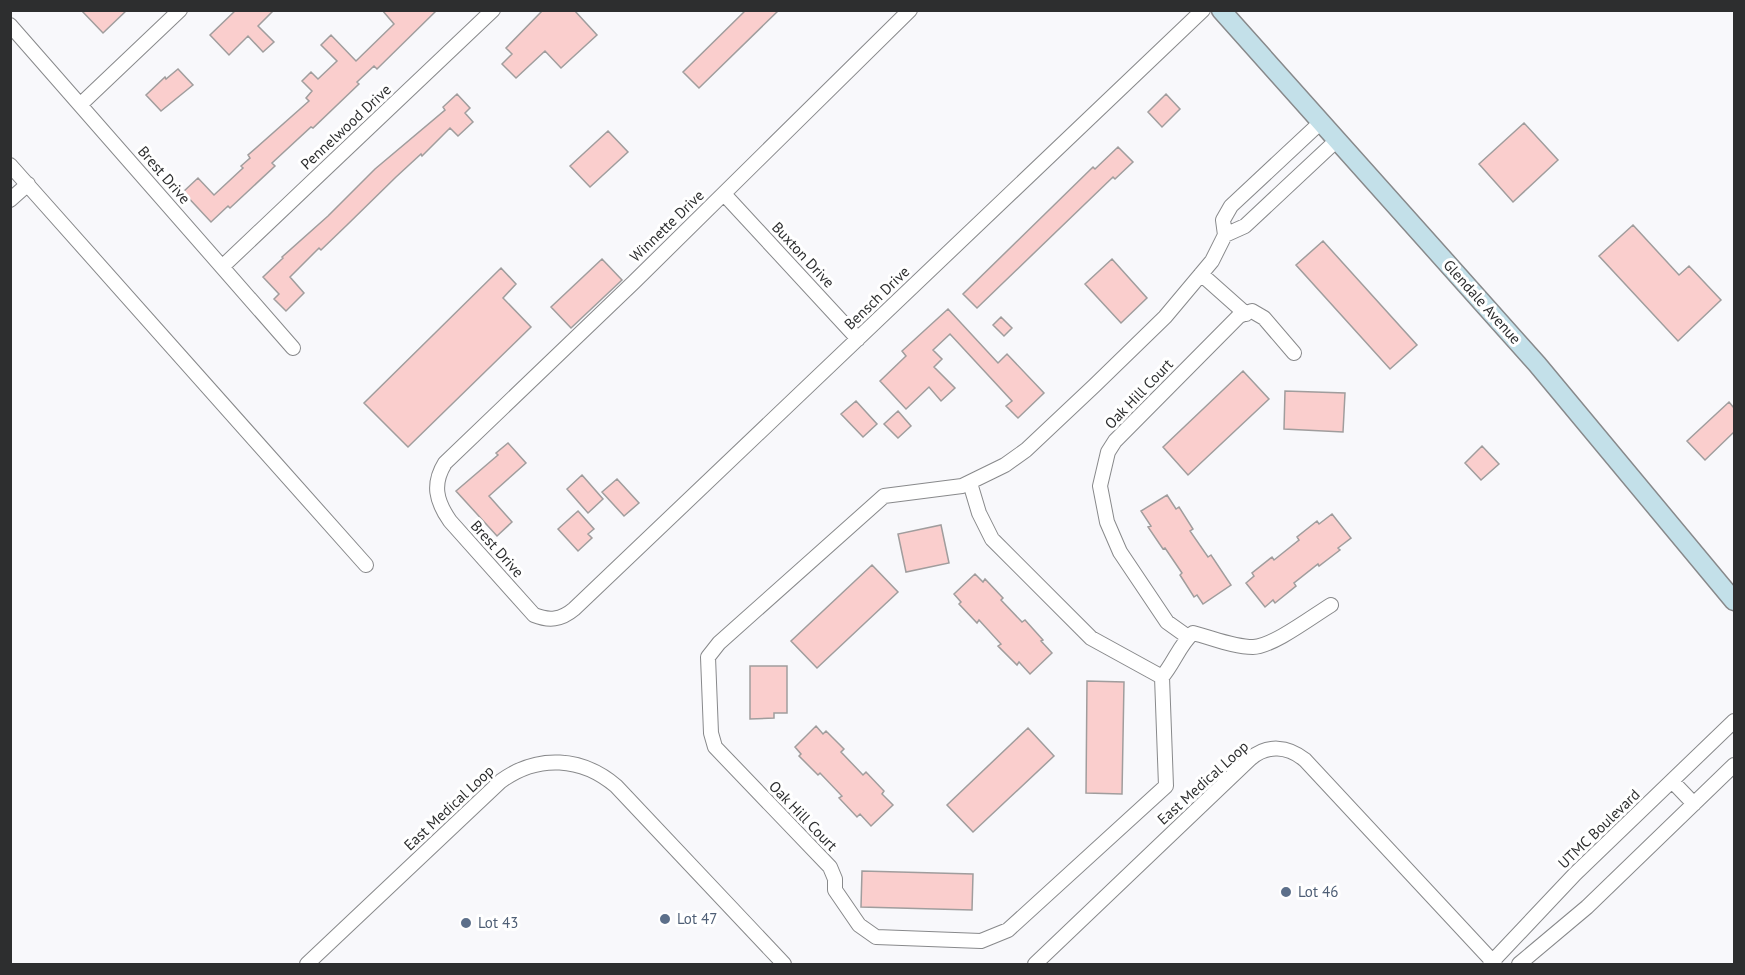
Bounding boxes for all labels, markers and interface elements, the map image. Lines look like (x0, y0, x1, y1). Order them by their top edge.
street label: Pennelwood Drive (297, 80, 395, 173)
street label: Brest Drive (134, 142, 195, 208)
street label: Winnette Drive (626, 186, 708, 266)
street label: Buxton Drive (768, 218, 839, 292)
street label: Glendale Avenue (1439, 255, 1525, 348)
street label: Bensch Drive (840, 262, 913, 333)
street label: Oak Hill Court (1101, 355, 1177, 433)
street label: Brest Drive (467, 516, 528, 581)
street label: East Medical Loop (1153, 737, 1252, 829)
street label: East Medical Loop (400, 761, 498, 854)
street label: Oak Hill Court (765, 777, 841, 855)
street label: UTMC Boulevard (1554, 785, 1644, 872)
place label: Lot 46 (1298, 882, 1338, 901)
marker: Lot 46 (1279, 885, 1293, 899)
place label: Lot 47 (677, 909, 717, 928)
marker: Lot 47 (658, 912, 672, 926)
place label: Lot 43 (478, 913, 518, 932)
marker: Lot 43 (459, 916, 473, 930)

